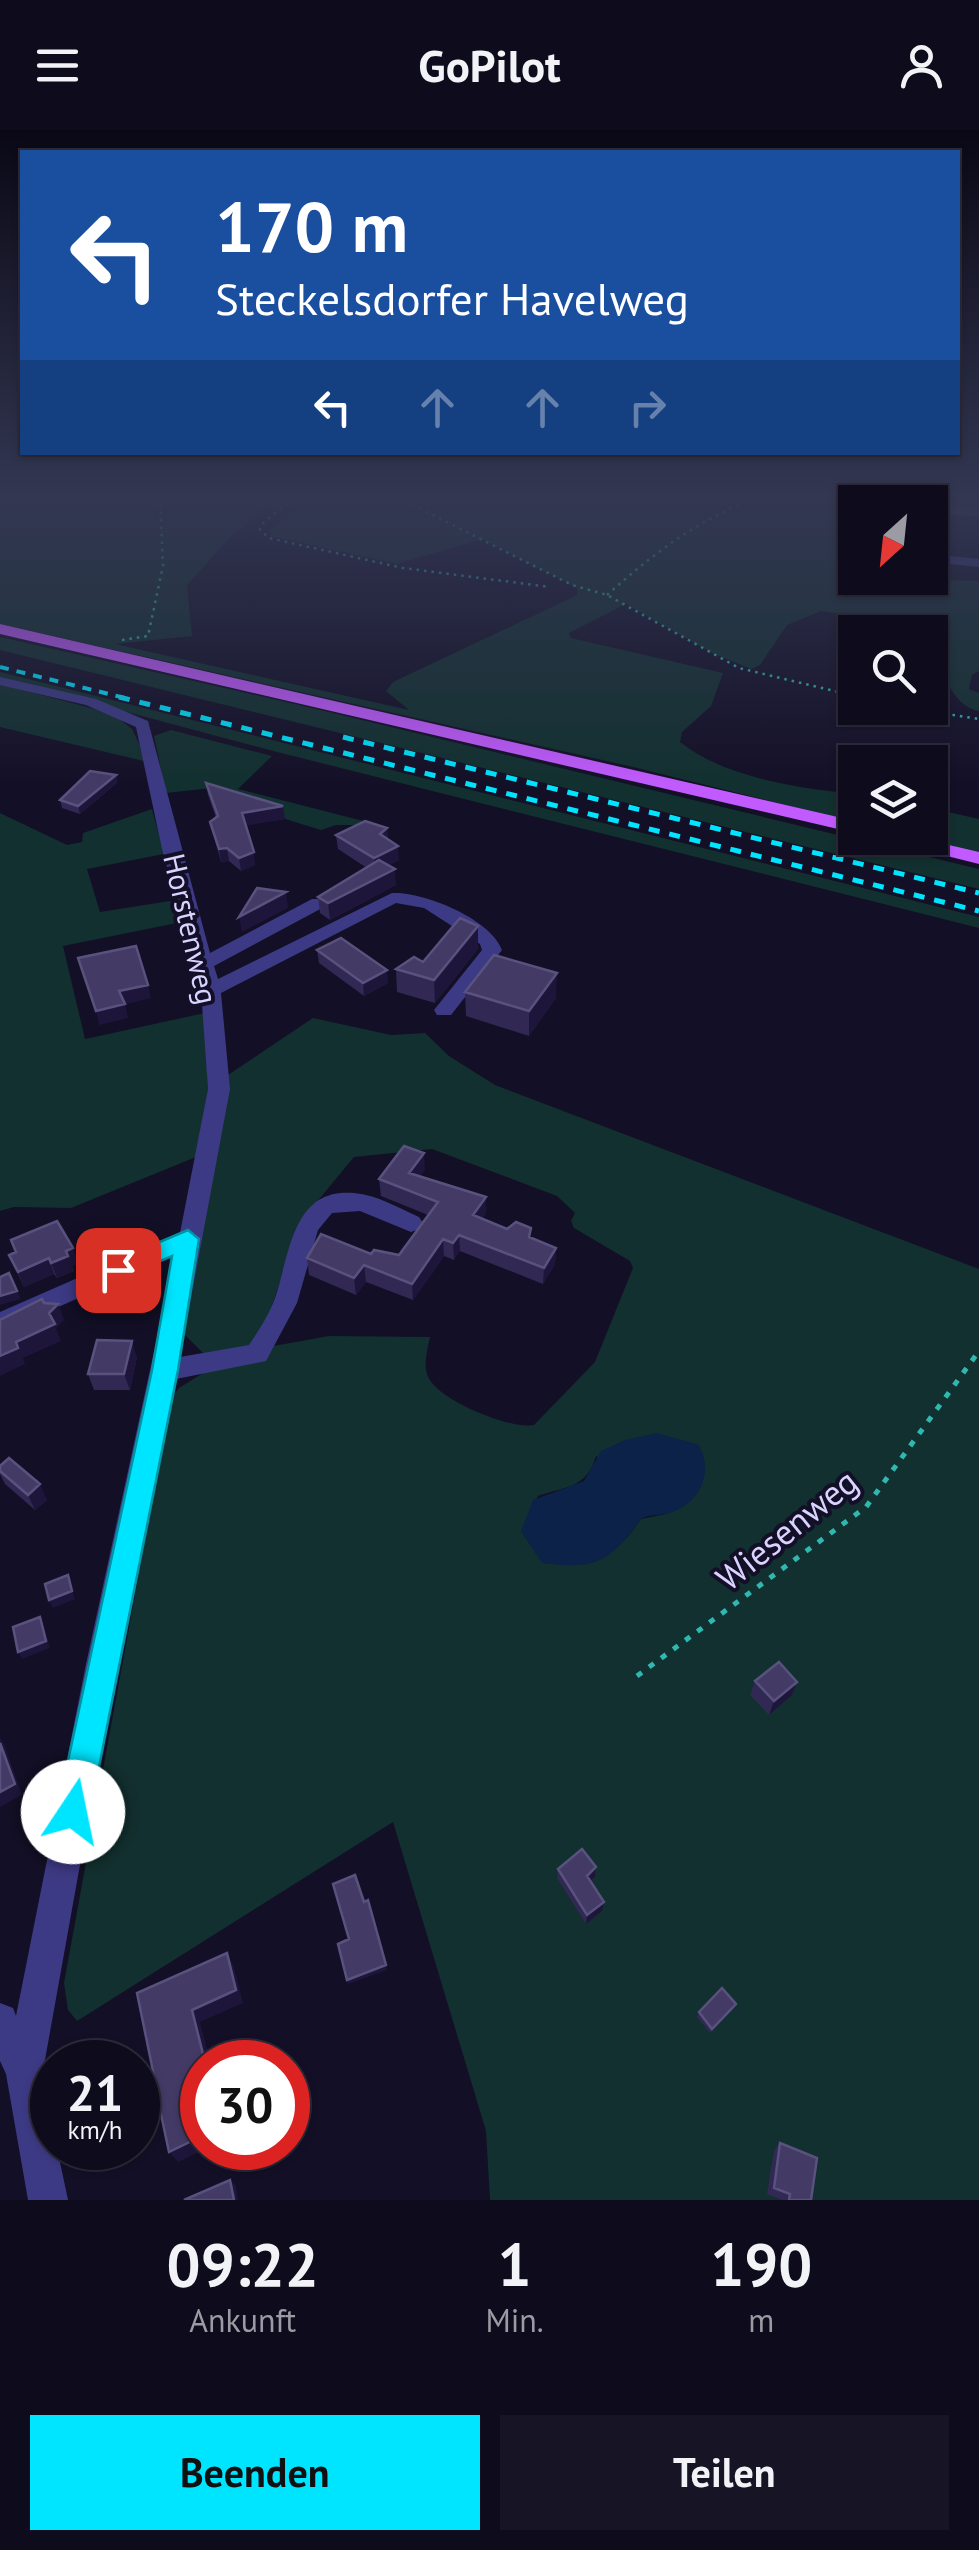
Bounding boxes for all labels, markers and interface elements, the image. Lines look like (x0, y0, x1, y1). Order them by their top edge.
text: GoPilot (418, 36, 561, 94)
icon: menu (30, 38, 85, 93)
icon: person (894, 38, 949, 93)
text: 170 m (215, 181, 408, 271)
icon: left (50, 190, 180, 320)
text: Steckelsdorfer Havelweg (215, 269, 689, 327)
icon: left (305, 380, 360, 435)
icon: ahead (410, 380, 465, 435)
icon: ahead (515, 380, 570, 435)
icon: right (620, 380, 675, 435)
north arrow (838, 485, 948, 595)
map controls (838, 485, 948, 855)
button: search (838, 615, 948, 725)
button: layers (838, 745, 948, 855)
street label: Horstenweg (155, 850, 228, 1008)
pin (76, 1228, 161, 1313)
icon: arrive (91, 1243, 146, 1298)
street label: Wiesenweg (706, 1458, 867, 1600)
position arrow (21, 1760, 125, 1864)
speed limit sign: 30 (180, 2040, 310, 2170)
text: 21 (67, 2060, 123, 2125)
text: km/h (68, 2114, 122, 2146)
text: 09:22 (167, 2225, 319, 2303)
text: 1 (498, 2225, 532, 2303)
text: 190 (710, 2225, 812, 2303)
text: Ankunft (189, 2299, 296, 2341)
text: Min. (485, 2299, 544, 2341)
text: m (748, 2299, 774, 2341)
button: Beenden (30, 2415, 480, 2530)
button: Teilen (500, 2415, 949, 2530)

